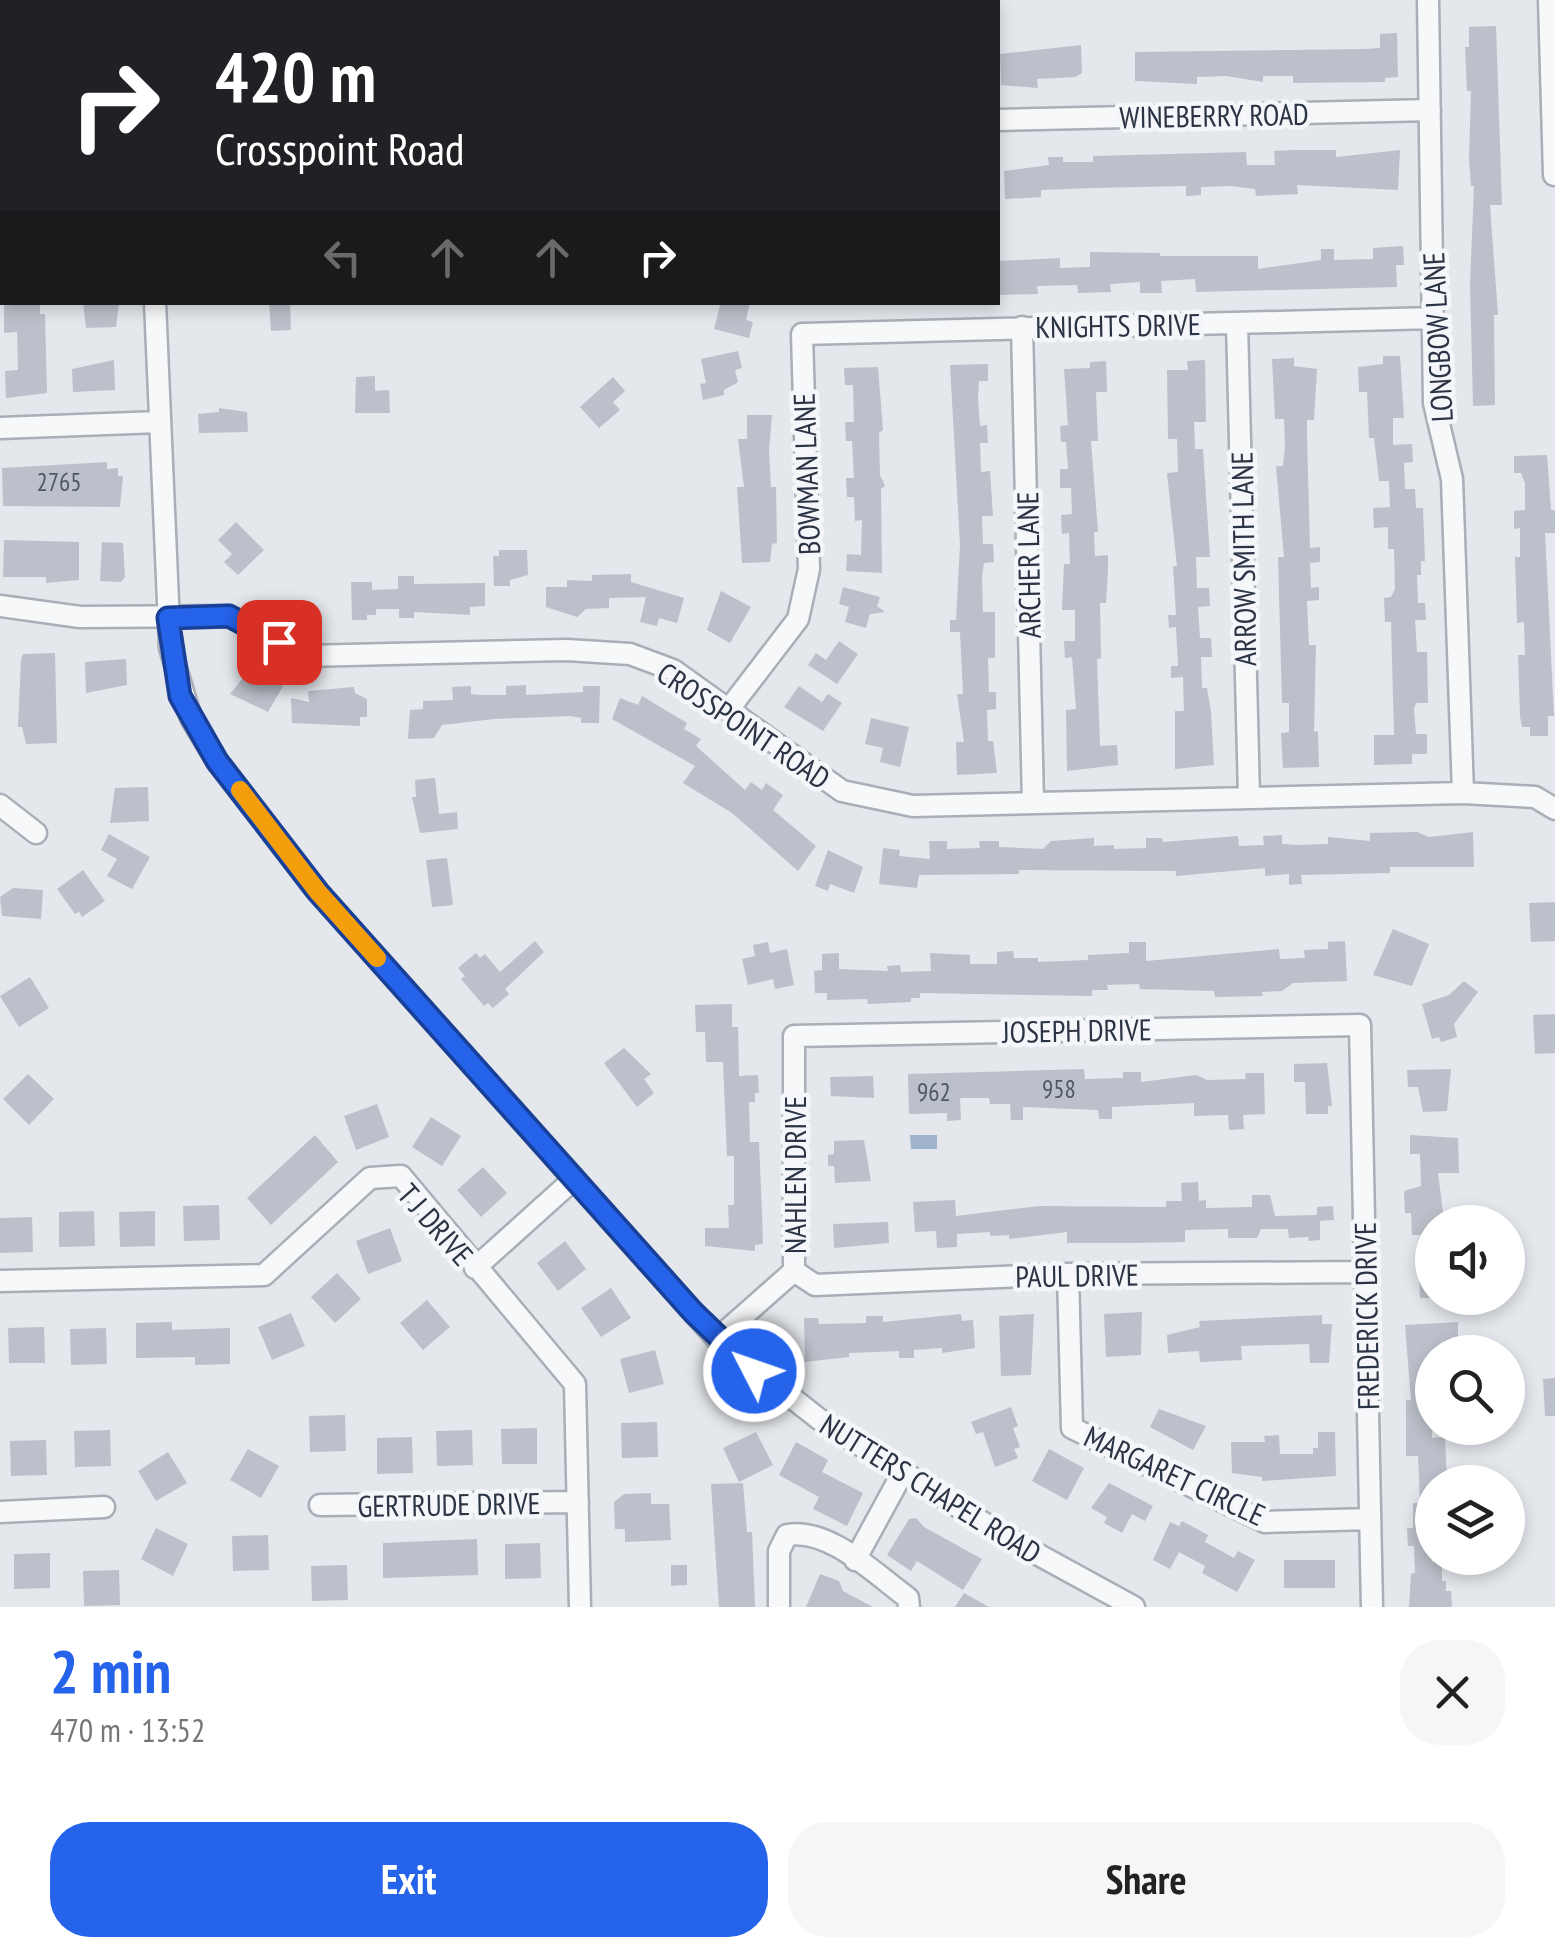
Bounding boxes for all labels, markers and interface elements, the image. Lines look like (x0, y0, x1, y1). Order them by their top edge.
text: 420 m (215, 31, 376, 121)
icon: right (50, 40, 180, 170)
street label: WINEBERRY ROAD (1119, 94, 1309, 136)
text: Crosspoint Road (215, 119, 464, 177)
icon: left (315, 230, 370, 285)
icon: ahead (420, 230, 475, 285)
icon: ahead (525, 230, 580, 285)
icon: right (630, 230, 685, 285)
street label: LONGBOW LANE (1413, 251, 1461, 423)
street label: KNIGHTS DRIVE (1035, 304, 1201, 346)
street label: BOWMAN LANE (784, 392, 828, 556)
street label: ARROW SMITH LANE (1222, 451, 1264, 667)
house number: 2765 (36, 466, 82, 498)
street label: ARCHER LANE (1007, 491, 1049, 639)
pin (237, 600, 322, 685)
icon: arrive (252, 615, 307, 670)
street label: CROSSPOINT ROAD (650, 653, 838, 797)
street label: JOSEPH DRIVE (1001, 1009, 1152, 1051)
house number: 958 (1042, 1073, 1076, 1105)
house number: 962 (917, 1076, 951, 1108)
street label: NAHLEN DRIVE (775, 1096, 814, 1254)
street label: T J DRIVE (390, 1175, 482, 1273)
map controls (1415, 1205, 1525, 1575)
button: sound (1415, 1205, 1525, 1315)
street label: FREDERICK DRIVE (1345, 1222, 1387, 1410)
street label: PAUL DRIVE (1015, 1254, 1139, 1296)
position arrow (702, 1319, 806, 1423)
button: search (1415, 1335, 1525, 1445)
street label: NUTTERS CHAPEL ROAD (813, 1404, 1049, 1572)
street label: MARGARET CIRCLE (1078, 1416, 1272, 1534)
button: layers (1415, 1465, 1525, 1575)
street label: GERTRUDE DRIVE (357, 1483, 541, 1525)
text: 2 min (50, 1632, 171, 1710)
button: close (1400, 1640, 1505, 1745)
text: 470 m · 13:52 (50, 1709, 205, 1751)
button: Exit (50, 1822, 768, 1937)
button: Share (788, 1822, 1505, 1937)

